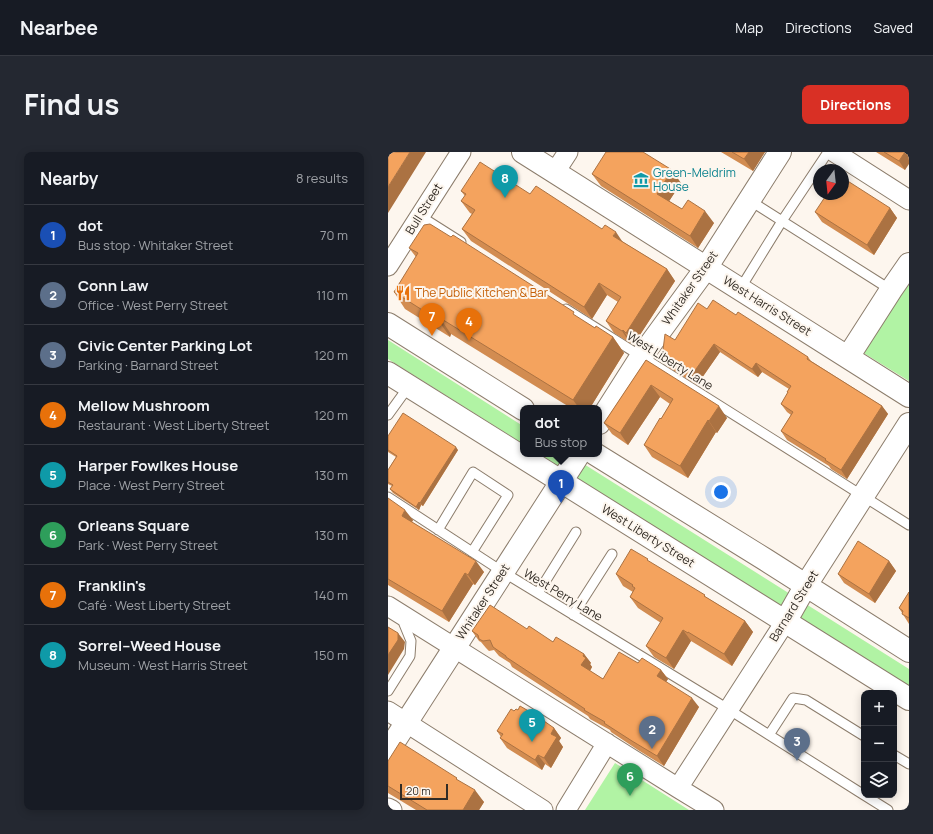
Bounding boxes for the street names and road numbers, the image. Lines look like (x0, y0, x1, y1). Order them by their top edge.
street label: Bull Street (401, 180, 446, 238)
street label: Whitaker Street (658, 247, 722, 328)
street label: West Harris Street (720, 272, 815, 340)
street label: West Liberty Lane (624, 327, 717, 394)
street label: West Liberty Street (598, 500, 698, 571)
street label: Whitaker Street (452, 560, 514, 643)
street label: West Perry Lane (521, 564, 606, 625)
street label: Barnard Street (765, 567, 822, 645)

